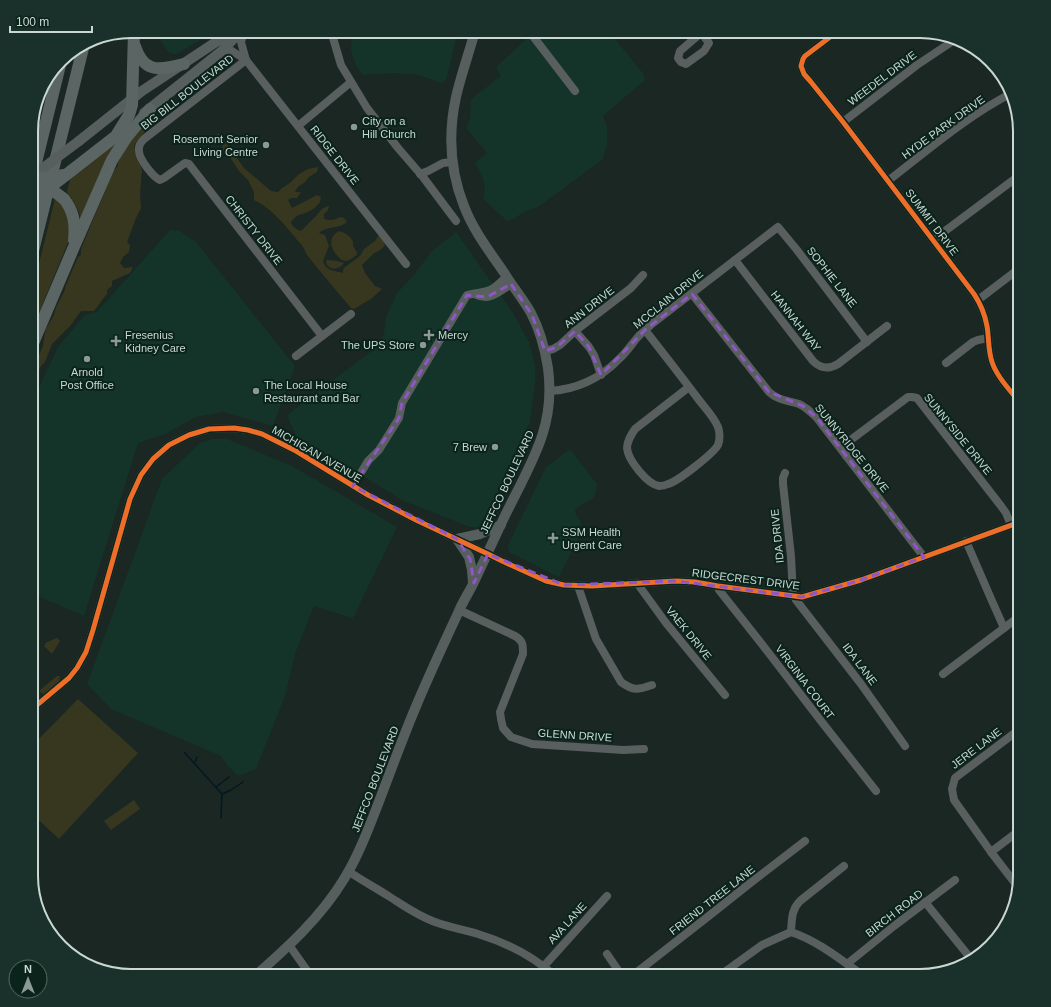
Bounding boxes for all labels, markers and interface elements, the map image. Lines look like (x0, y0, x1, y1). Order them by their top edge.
scale bar (10, 8, 92, 34)
text: 100 m (16, 15, 49, 29)
street label: WEEDEL DRIVE (845, 48, 919, 108)
street label: BIG BILL BOULEVARD (138, 52, 236, 132)
street label: HYDE PARK DRIVE (899, 93, 987, 161)
place label: City on a Hill Church (362, 115, 416, 140)
marker: City on a Hill Church (349, 122, 359, 132)
street label: RIDGE DRIVE (308, 123, 362, 187)
place label: Rosemont Senior Living Centre (173, 133, 258, 158)
marker: Rosemont Senior Living Centre (261, 140, 271, 150)
street label: SUMMIT DRIVE (903, 186, 961, 258)
street label: CHRISTY DRIVE (223, 193, 285, 267)
street label: SOPHIE LANE (805, 244, 859, 310)
street label: MCCLAIN DRIVE (631, 267, 705, 331)
street label: ANN DRIVE (562, 284, 616, 330)
street label: HANNAH WAY (769, 288, 824, 354)
place label: Fresenius Kidney Care (125, 329, 186, 354)
marker: Mercy (423, 329, 435, 341)
place label: Mercy (438, 329, 468, 341)
marker: Fresenius Kidney Care (110, 335, 122, 347)
place label: The UPS Store (341, 339, 415, 351)
marker: The UPS Store (418, 340, 428, 350)
marker: Arnold Post Office (82, 354, 92, 364)
place label: Arnold Post Office (60, 366, 114, 391)
place label: The Local House Restaurant and Bar (264, 379, 360, 404)
marker: The Local House Restaurant and Bar (251, 386, 261, 396)
street label: SUNNYSIDE DRIVE (922, 391, 994, 477)
street label: SUNNYRIDGE DRIVE (813, 401, 891, 495)
street label: MICHIGAN AVENUE (270, 423, 364, 485)
street label: JEFFCO BOULEVARD (478, 428, 536, 536)
place label: 7 Brew (453, 441, 487, 453)
marker: 7 Brew (490, 442, 500, 452)
street label: IDA DRIVE (768, 508, 786, 564)
place label: SSM Health Urgent Care (562, 526, 622, 551)
marker: SSM Health Urgent Care (547, 532, 559, 544)
street label: RIDGECREST DRIVE (691, 566, 801, 592)
street label: VAEK DRIVE (664, 604, 714, 662)
street label: IDA LANE (840, 641, 880, 687)
street label: VIRGINIA COURT (773, 643, 837, 722)
street label: JEFFCO BOULEVARD (349, 724, 401, 834)
street label: JERE LANE (948, 725, 1004, 771)
street label: GLENN DRIVE (537, 726, 613, 744)
street label: FRIEND TREE LANE (667, 863, 757, 937)
street label: BIRCH ROAD (863, 887, 925, 939)
street label: AVA LANE (545, 900, 589, 946)
north arrow (8, 959, 48, 999)
text: N (24, 963, 32, 975)

